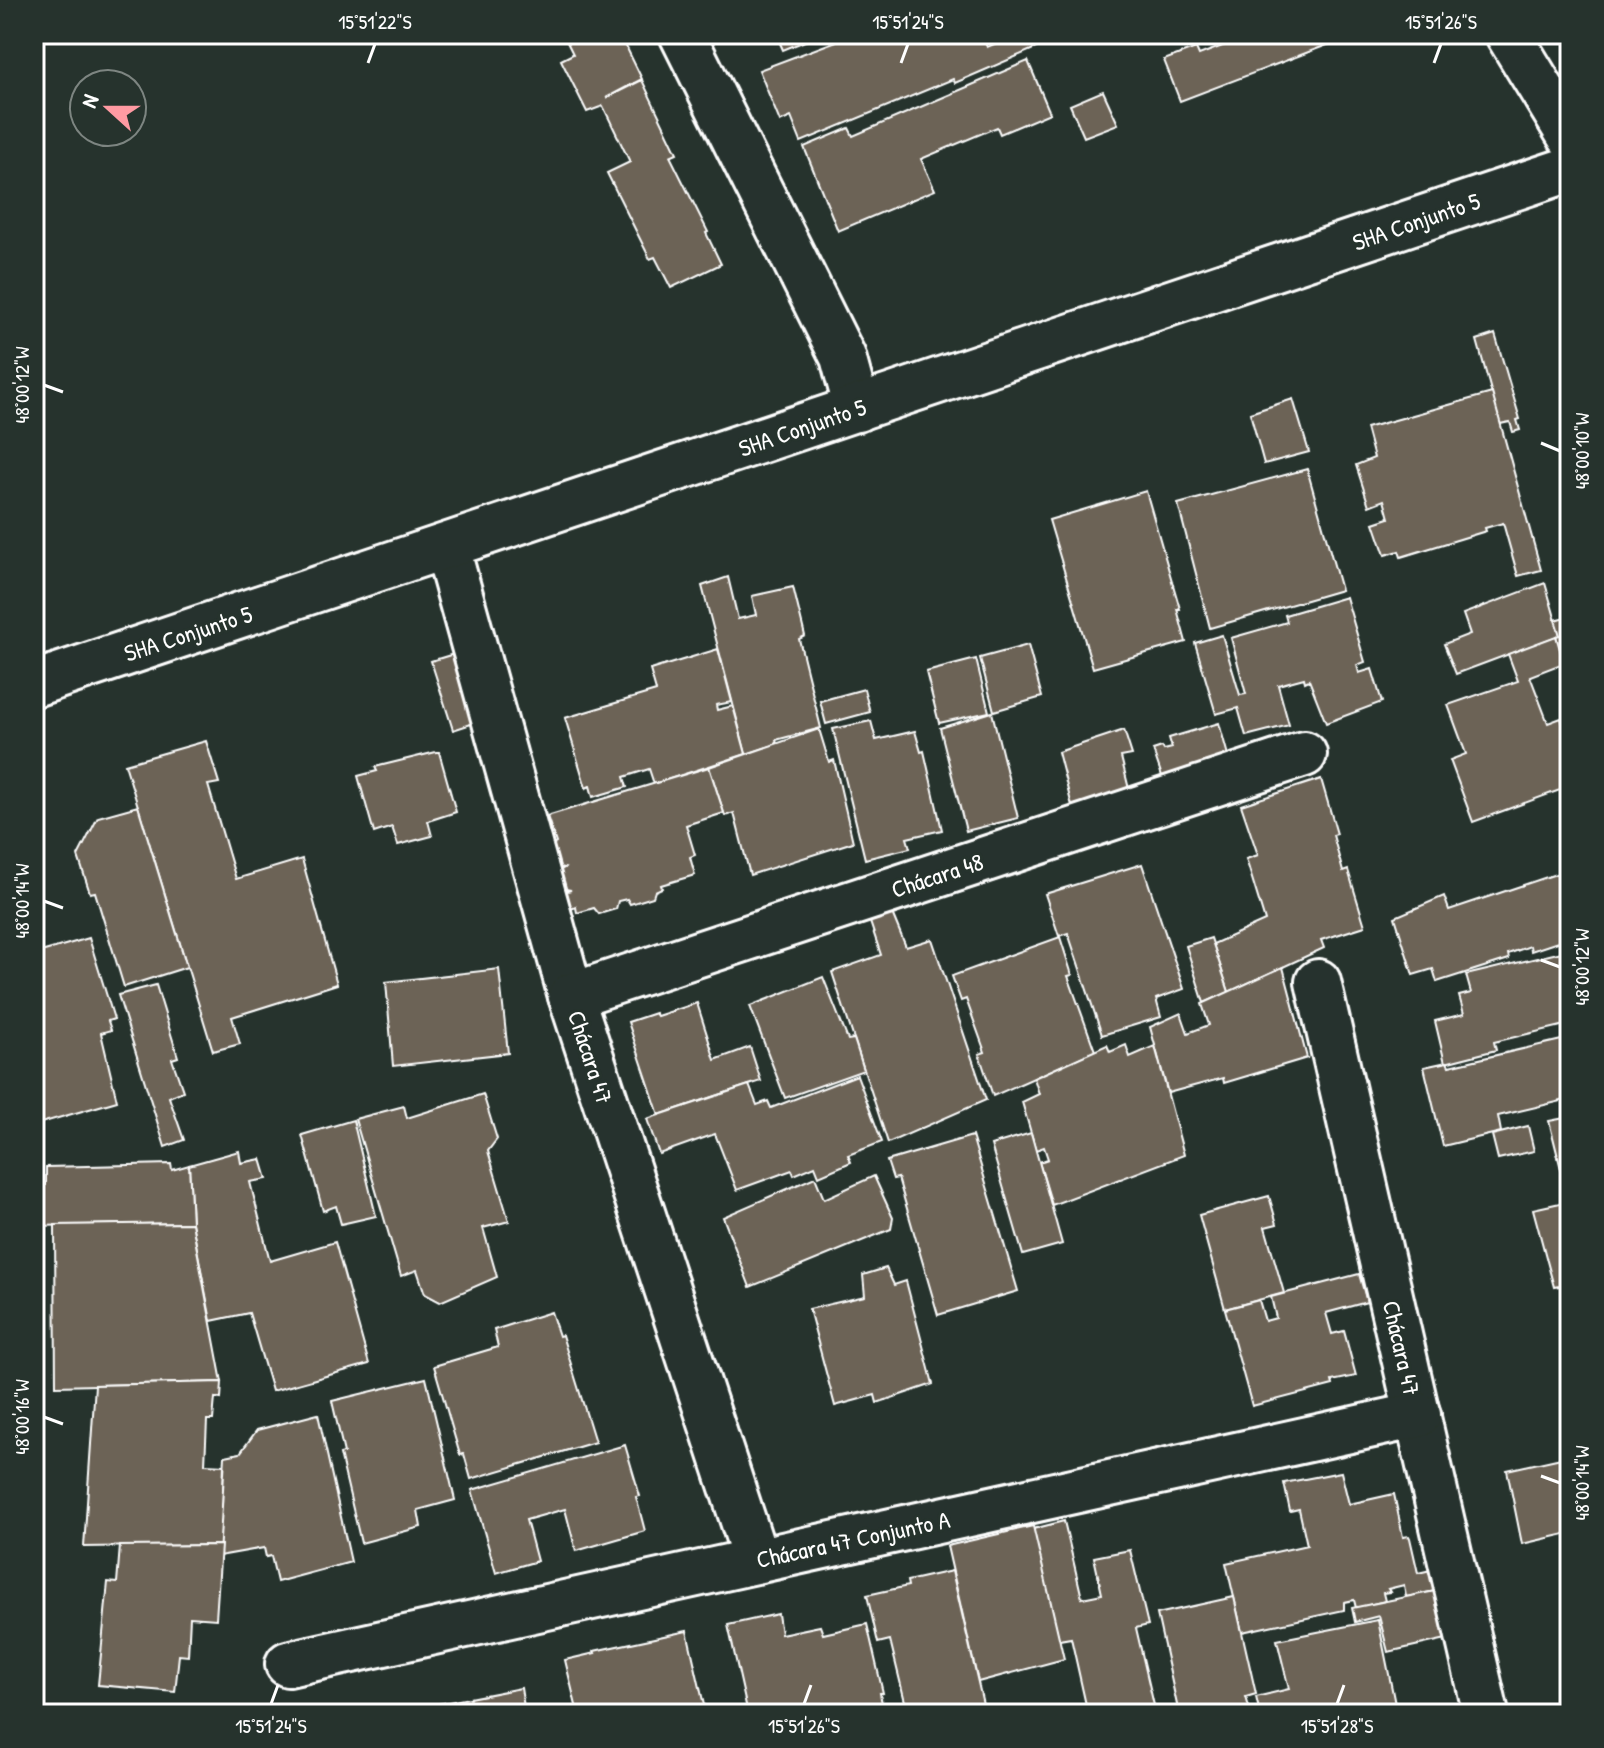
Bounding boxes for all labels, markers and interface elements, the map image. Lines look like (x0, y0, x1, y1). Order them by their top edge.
text: 15°51'22"S (338, 8, 412, 35)
text: 15°51'24"S (872, 8, 944, 35)
text: 15°51'26"S (1405, 8, 1477, 35)
north arrow (68, 68, 148, 148)
text: N (73, 90, 106, 112)
street label: SHA Conjunto 5 (1348, 184, 1484, 258)
text: 48°00'12"W (8, 346, 35, 424)
street label: SHA Conjunto 5 (734, 390, 870, 464)
text: 48°00'10"W (1568, 412, 1595, 489)
street label: SHA Conjunto 5 (120, 597, 256, 669)
street label: Chácara 48 (887, 845, 987, 905)
text: 48°00'14"W (8, 863, 35, 939)
text: 48°00'12"W (1568, 928, 1595, 1006)
street label: Chácara 47 (561, 1006, 621, 1108)
street label: Chácara 47 (1376, 1297, 1428, 1399)
text: 48°00'16"W (8, 1379, 35, 1455)
text: 48°00'14"W (1568, 1445, 1595, 1521)
street label: Chácara 47 Conjunto A (753, 1503, 953, 1575)
text: 15°51'24"S (235, 1712, 307, 1739)
text: 15°51'26"S (768, 1712, 840, 1739)
text: 15°51'28"S (1301, 1712, 1373, 1739)

